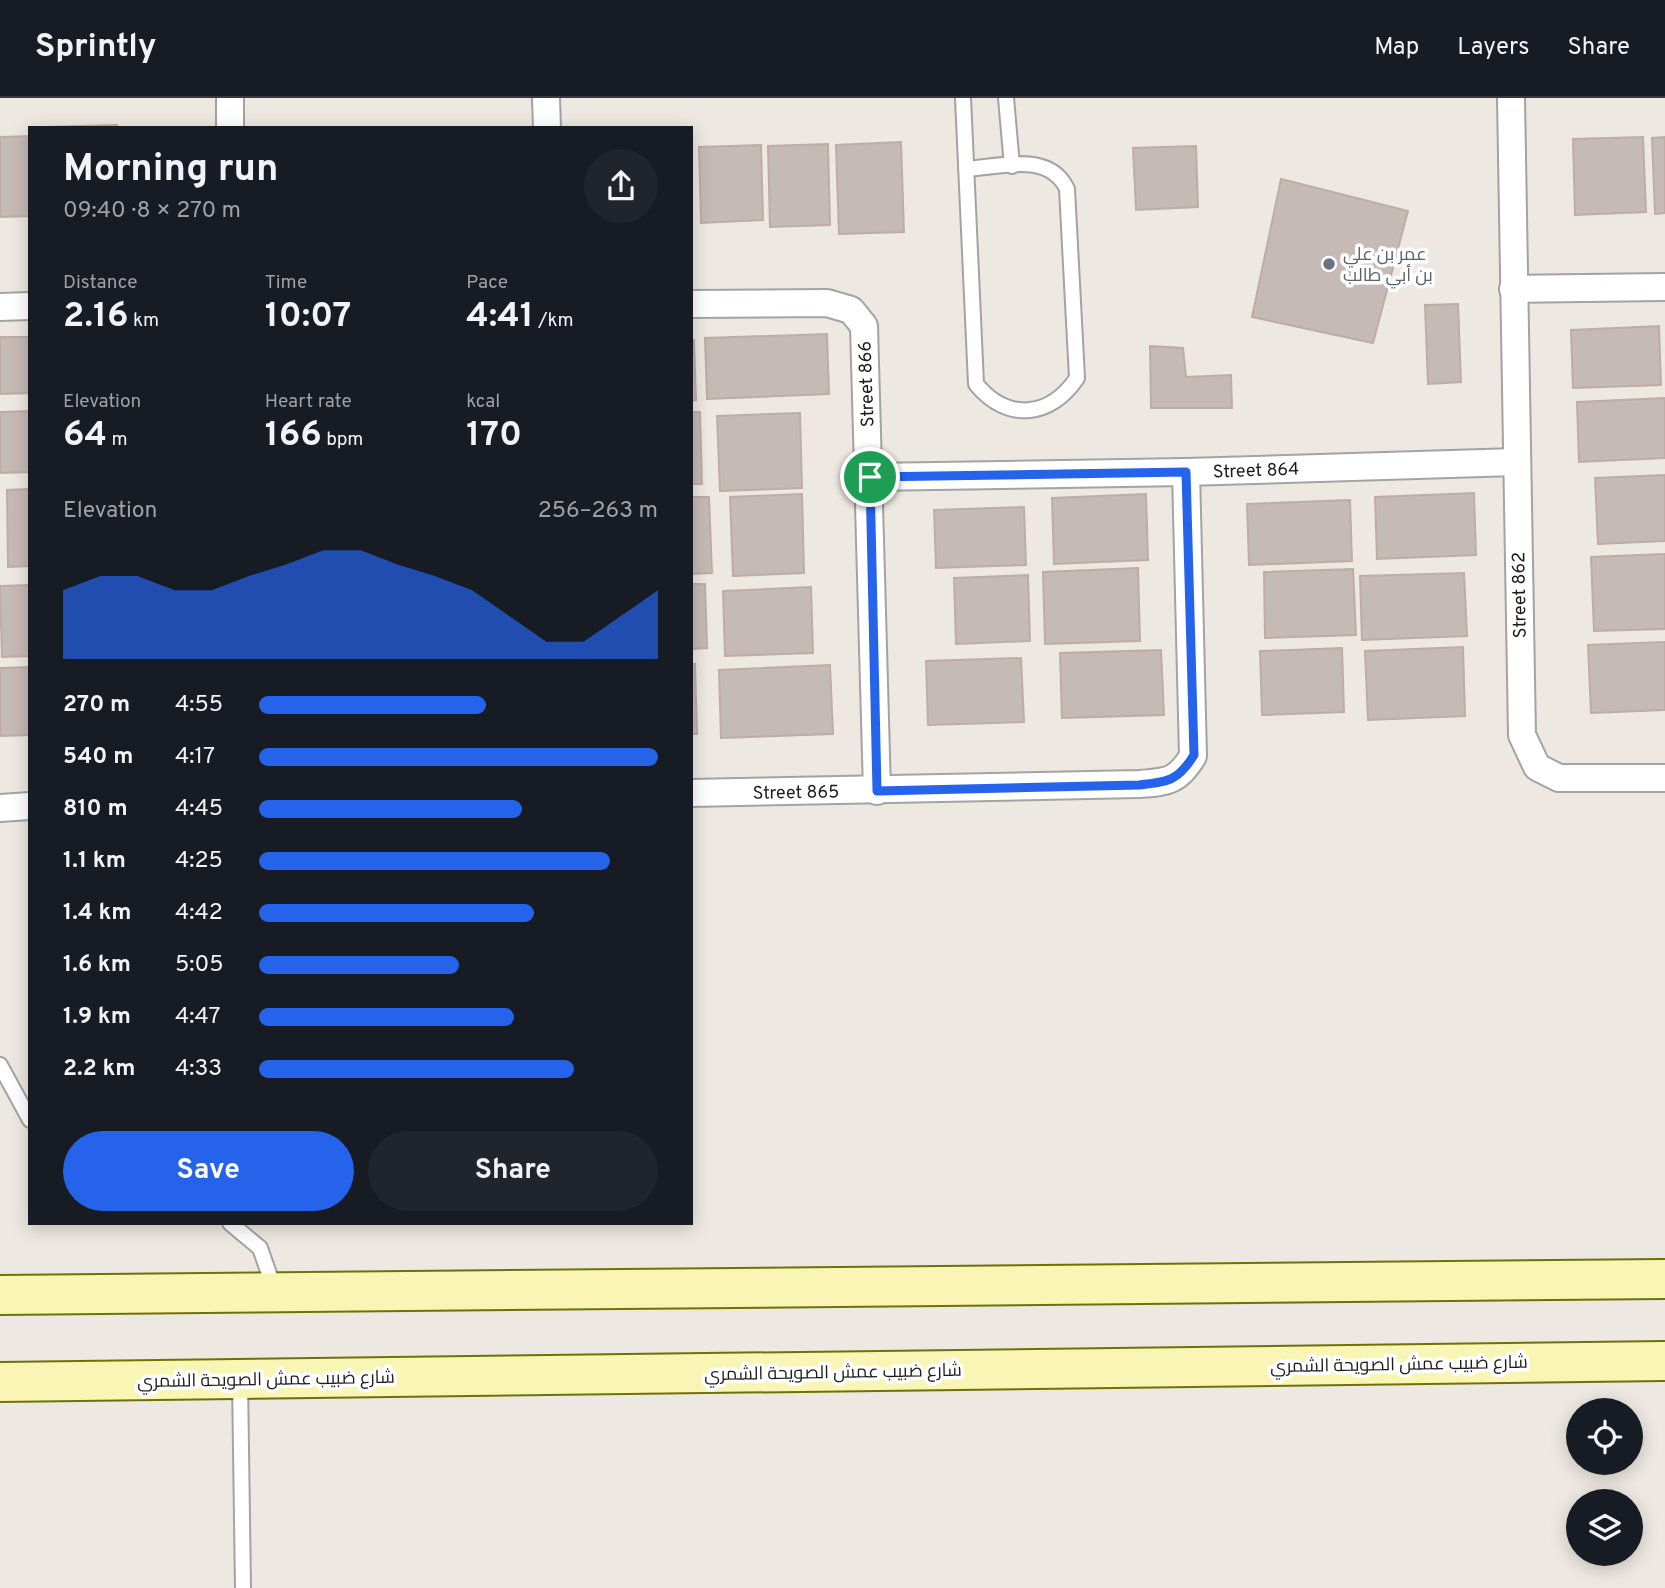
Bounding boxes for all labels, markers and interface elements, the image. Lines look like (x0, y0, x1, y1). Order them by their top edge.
text: Sprintly (35, 27, 157, 69)
text: Map (1374, 33, 1419, 63)
text: Layers (1457, 33, 1529, 63)
text: Share (1567, 33, 1630, 63)
text: Morning run (63, 146, 279, 195)
button: share (584, 149, 658, 223)
text: 09:40 · 8 × 270 m (63, 197, 241, 226)
place label: عمر بن علي بن أبي طالب (1343, 244, 1433, 289)
marker: عمر بن علي بن أبي طالب (1321, 256, 1337, 272)
text: Distance (63, 271, 138, 295)
text: Time (265, 271, 307, 295)
text: Pace (466, 271, 508, 295)
text: 2.16 (63, 295, 128, 339)
text: 10:07 (265, 295, 351, 339)
text: 4:41 (466, 295, 534, 339)
text: km (128, 309, 159, 333)
text: /km (534, 309, 574, 333)
street label: Street 866 (855, 340, 880, 427)
text: Elevation (63, 390, 141, 414)
text: Heart rate (265, 390, 352, 414)
text: kcal (466, 390, 500, 414)
text: 64 (63, 414, 107, 458)
text: 166 (265, 414, 322, 458)
text: 170 (466, 414, 522, 458)
text: m (107, 428, 128, 452)
text: bpm (322, 428, 363, 452)
pin (840, 447, 900, 507)
icon: arrive (851, 458, 889, 496)
street label: Street 864 (1212, 458, 1300, 485)
text: Elevation (63, 497, 158, 526)
text: 256–263 m (538, 497, 658, 526)
street label: Street 862 (1508, 552, 1533, 638)
text: 270 m (63, 691, 130, 720)
text: 4:55 (175, 691, 223, 720)
text: 540 m (63, 743, 133, 772)
text: 4:17 (175, 743, 215, 772)
street label: Street 865 (752, 781, 840, 806)
text: 810 m (63, 795, 128, 824)
text: 4:45 (175, 795, 223, 824)
text: 1.1 km (63, 847, 126, 876)
text: 4:25 (175, 847, 223, 876)
text: 1.4 km (63, 899, 131, 928)
text: 4:42 (175, 899, 223, 928)
text: 1.6 km (63, 951, 131, 980)
text: 5:05 (175, 951, 224, 980)
text: 1.9 km (63, 1003, 131, 1032)
text: 4:47 (175, 1003, 221, 1032)
text: 2.2 km (63, 1055, 136, 1084)
text: 4:33 (175, 1055, 222, 1084)
button: Save (63, 1131, 354, 1211)
button: Share (368, 1131, 658, 1211)
street label: شارع ضبيب عمش الصويحة الشمري (1270, 1352, 1528, 1380)
street label: شارع ضبيب عمش الصويحة الشمري (704, 1360, 962, 1388)
street label: شارع ضبيب عمش الصويحة الشمري (137, 1367, 395, 1395)
map controls (1566, 1398, 1643, 1566)
button: locate (1566, 1398, 1643, 1475)
button: layers (1566, 1489, 1643, 1566)

